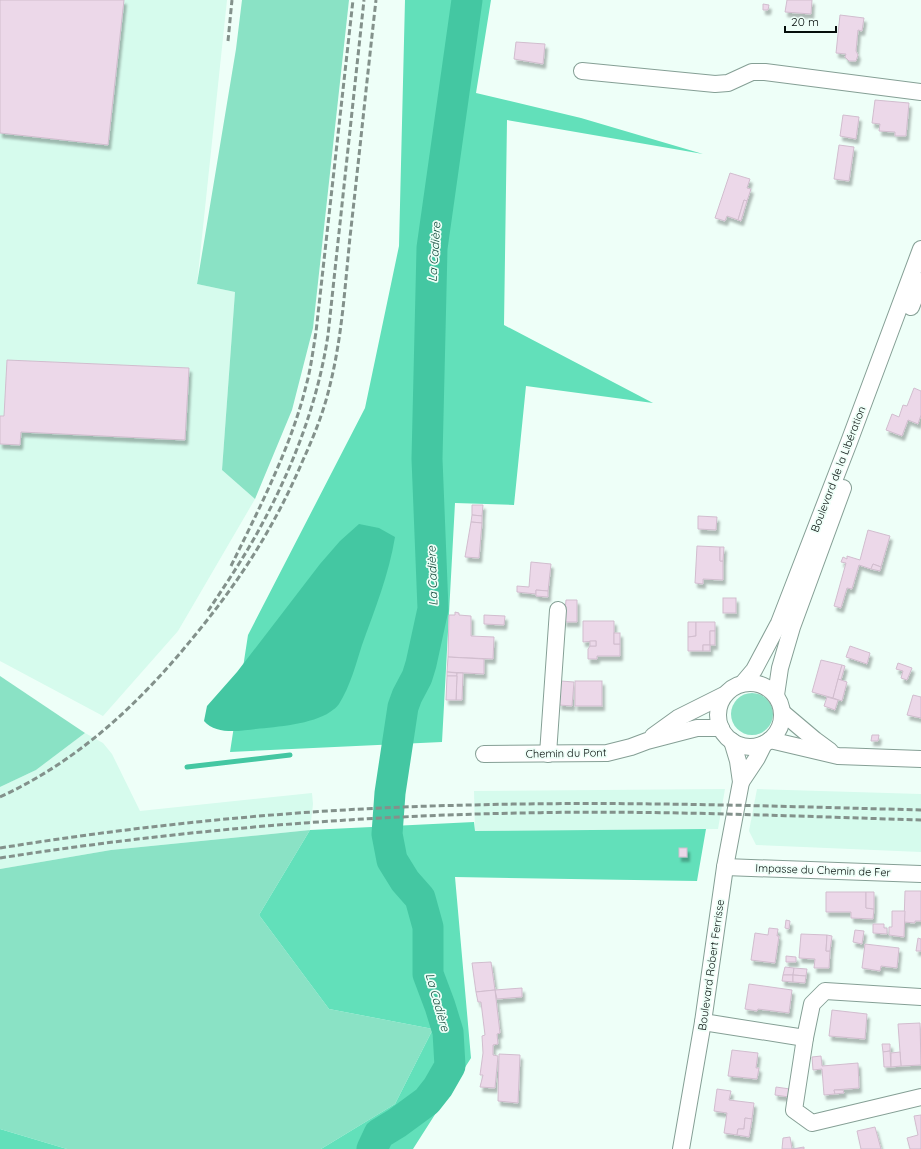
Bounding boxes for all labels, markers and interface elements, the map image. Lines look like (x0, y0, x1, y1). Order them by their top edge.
scale bar (785, 8, 836, 34)
text: 20 m (791, 14, 819, 29)
water label: La Cadière (424, 220, 444, 282)
street label: Boulevard de la Libération (807, 404, 869, 534)
water label: La Cadière (423, 545, 441, 606)
street label: Chemin du Pont (526, 745, 607, 761)
street label: Impasse du Chemin de Fer (755, 861, 892, 879)
street label: Boulevard Robert Ferrisse (695, 899, 727, 1031)
water label: La Cadière (423, 971, 454, 1034)

